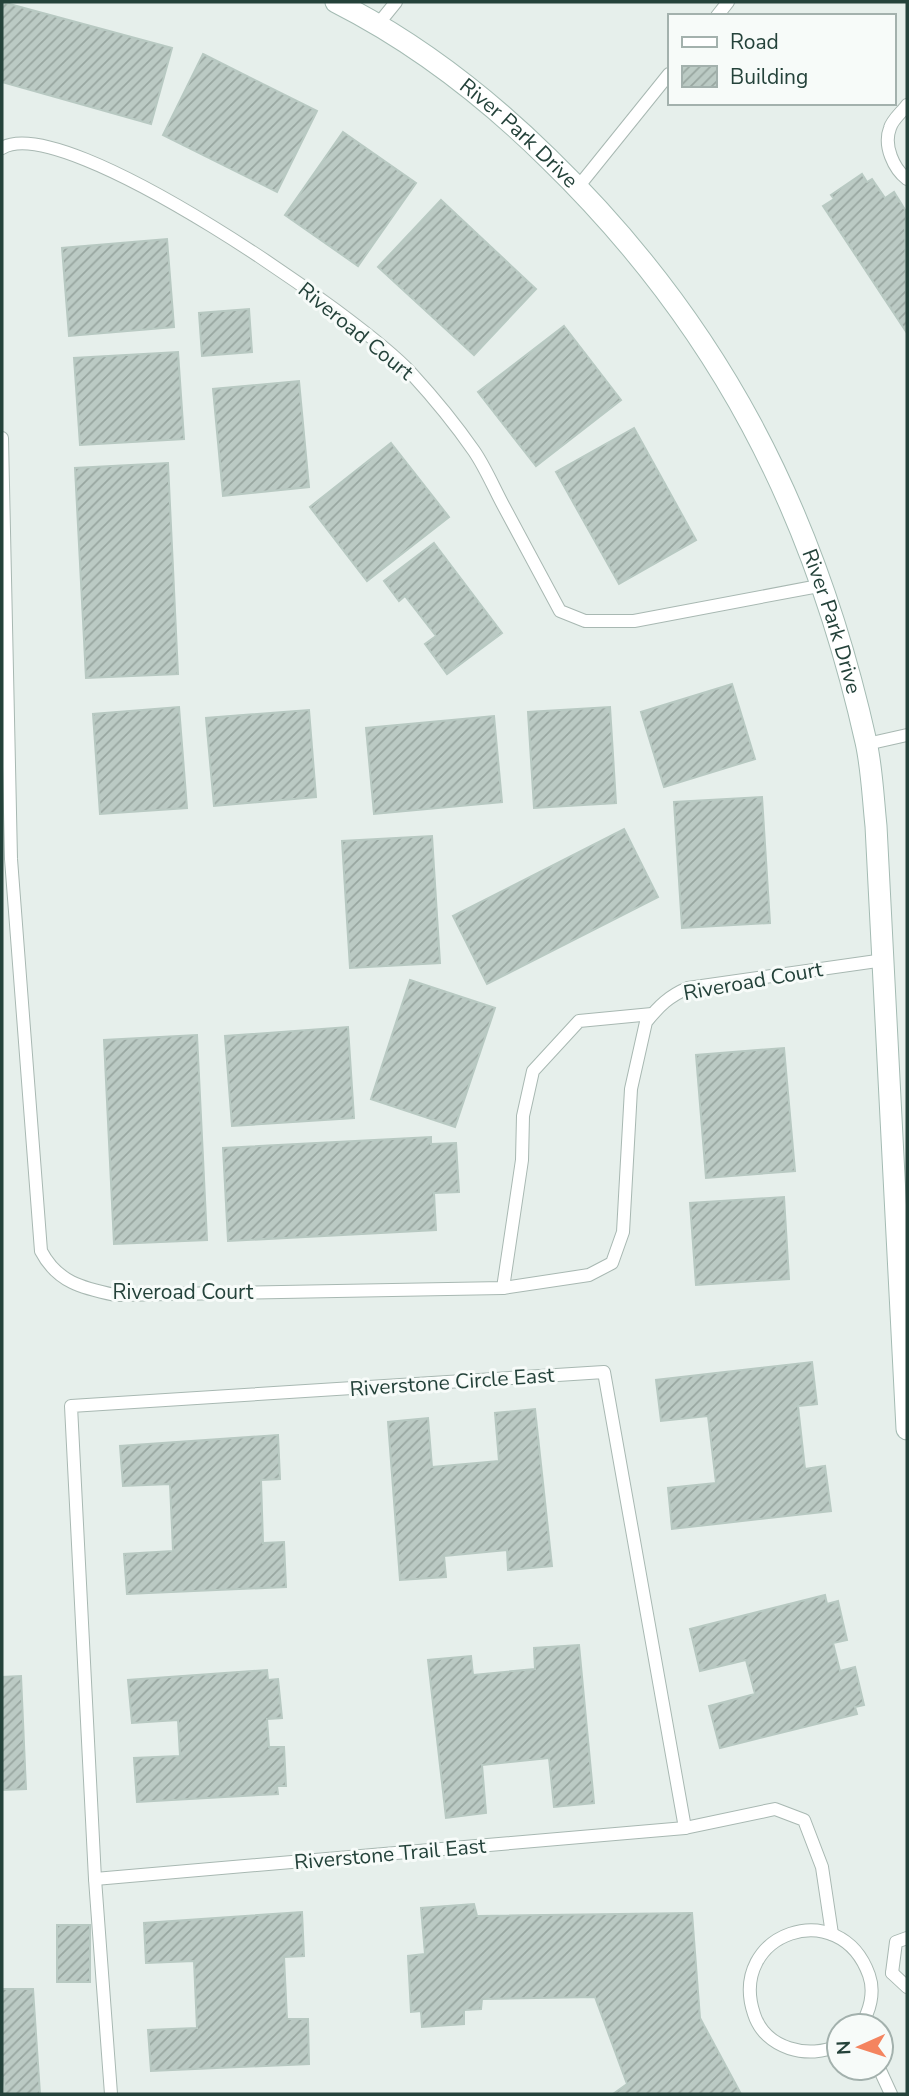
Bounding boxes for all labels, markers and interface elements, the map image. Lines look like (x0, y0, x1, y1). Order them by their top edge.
legend (668, 14, 895, 105)
text: Road (730, 28, 779, 56)
text: Building (730, 63, 808, 91)
street label: River Park Drive (454, 72, 584, 194)
street label: Riveroad Court (292, 276, 420, 387)
street label: River Park Drive (795, 545, 868, 697)
street label: Riveroad Court (681, 955, 825, 1007)
street label: Riveroad Court (113, 1278, 254, 1306)
street label: Riverstone Circle East (349, 1361, 556, 1403)
street label: Riverstone Trail East (293, 1832, 488, 1876)
north arrow (825, 2012, 895, 2082)
text: N (831, 2040, 857, 2056)

